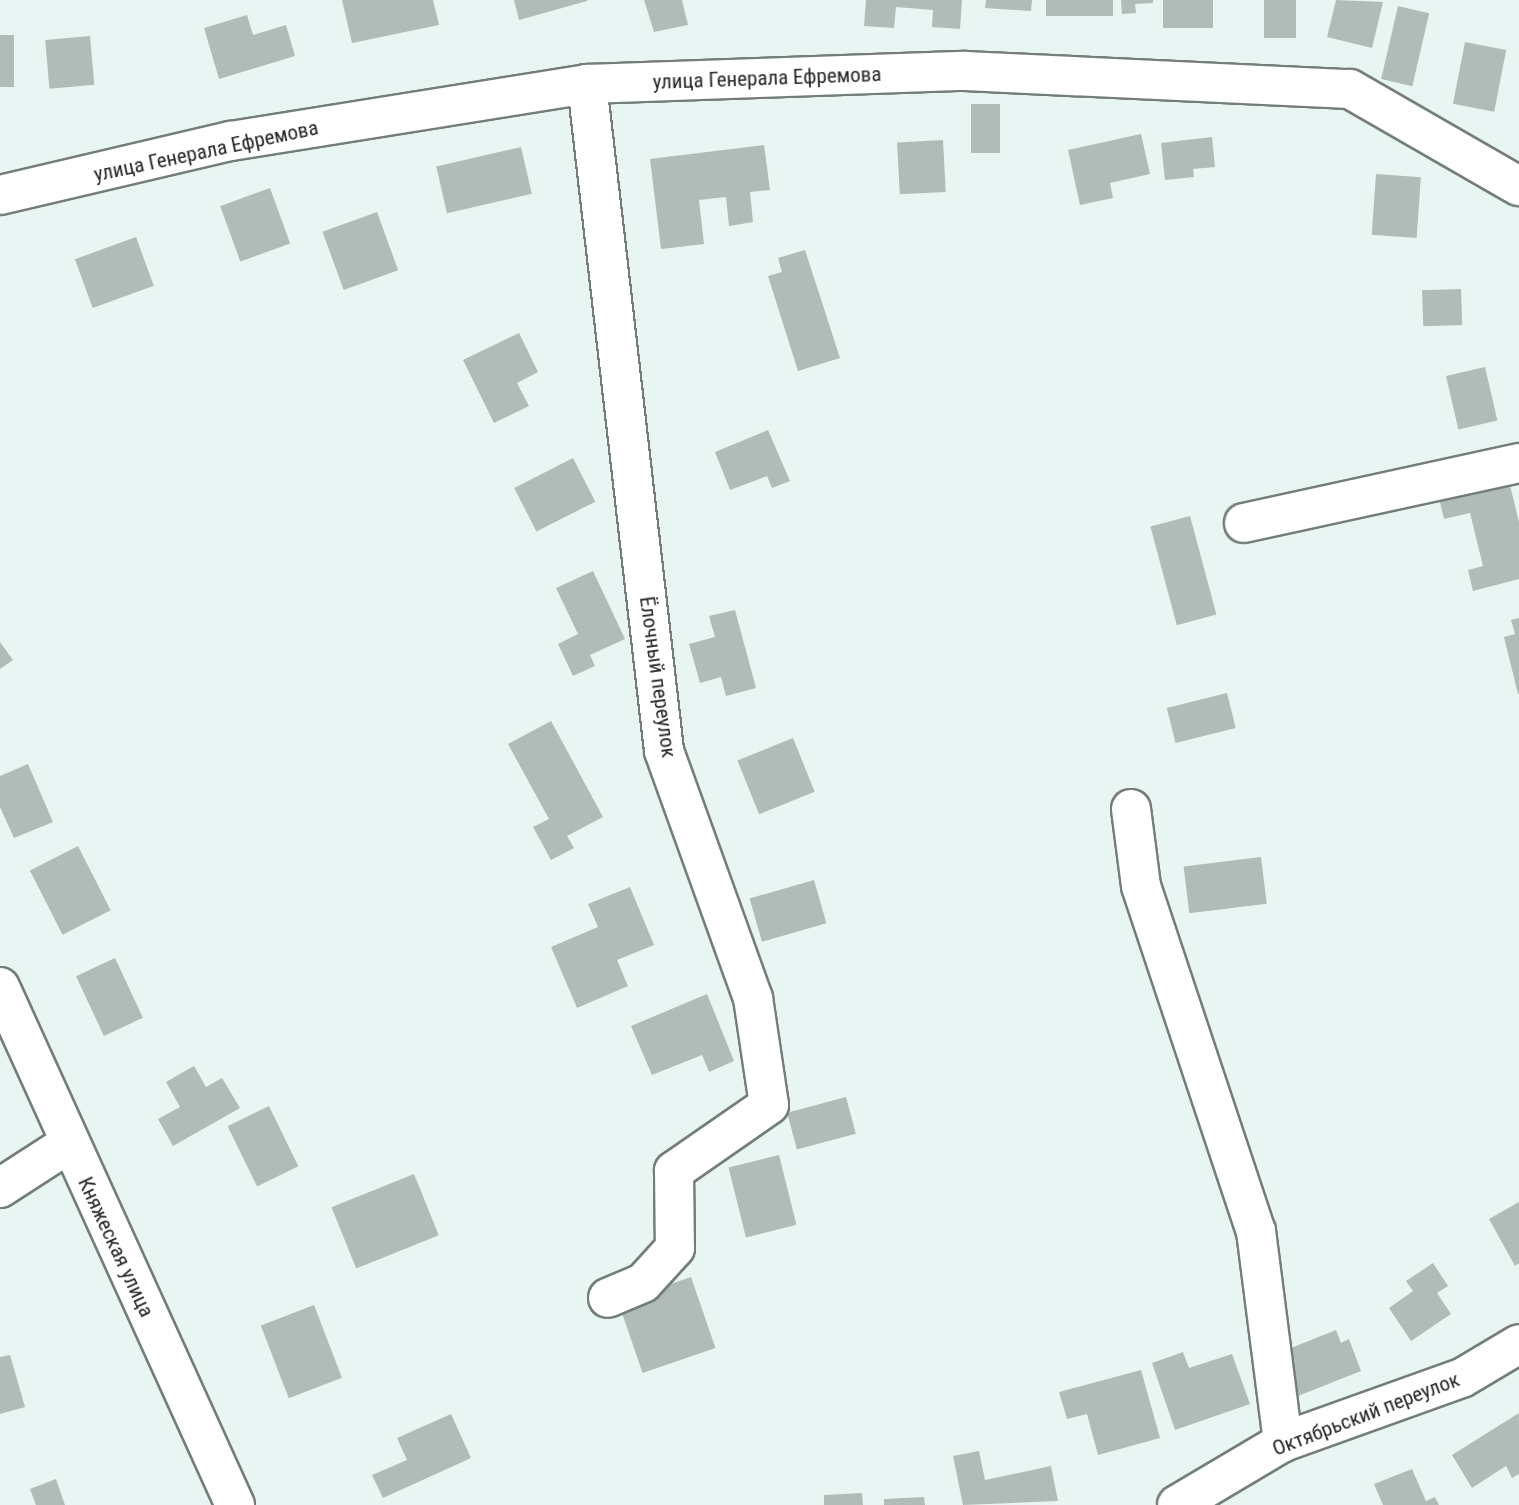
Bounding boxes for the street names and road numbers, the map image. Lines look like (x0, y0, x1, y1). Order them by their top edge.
street label: улица Генерала Ефремова (652, 61, 882, 95)
street label: улица Генерала Ефремова (92, 115, 320, 187)
street label: Ёлочный переулок (634, 595, 682, 759)
street label: Княжеская улица (73, 1173, 159, 1321)
street label: Октябрьский переулок (1269, 1367, 1463, 1461)

